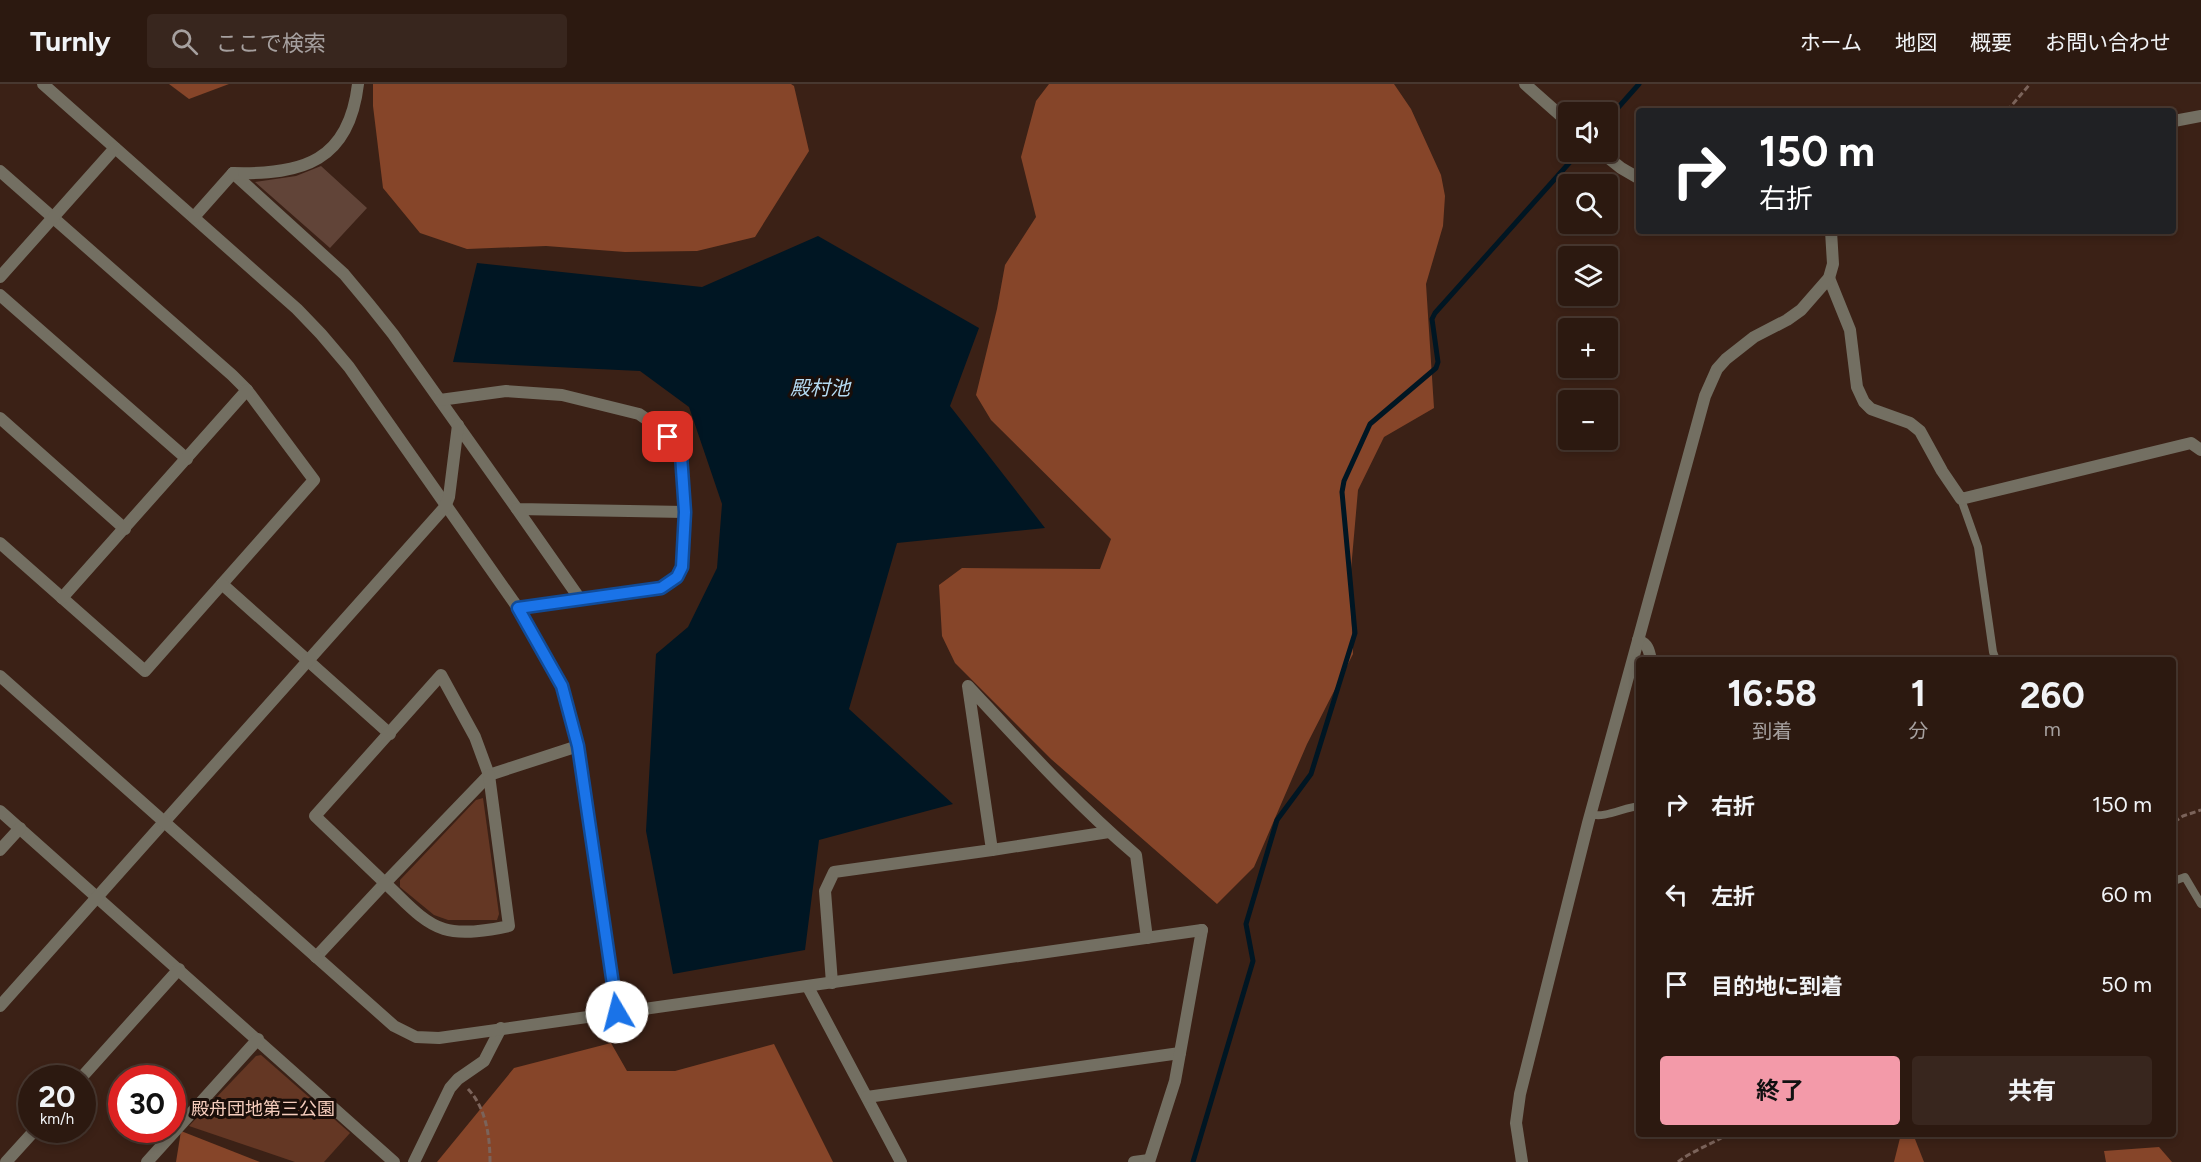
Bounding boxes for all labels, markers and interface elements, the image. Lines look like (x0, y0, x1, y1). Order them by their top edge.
search box (147, 14, 567, 68)
text: Turnly (30, 24, 111, 58)
icon: search (168, 25, 201, 58)
text: ここで検索 (216, 30, 326, 57)
text: ホーム (1800, 30, 1862, 55)
text: 地図 (1895, 30, 1937, 55)
text: 概要 (1970, 30, 2012, 55)
text: お問い合わせ (2045, 30, 2171, 55)
map controls (1558, 102, 1618, 450)
button: sound (1558, 102, 1618, 162)
text: 150 m (1759, 126, 1875, 177)
icon: right (1660, 132, 1738, 210)
button: search (1558, 174, 1618, 234)
text: 右折 (1759, 182, 1813, 215)
button: layers (1558, 246, 1618, 306)
button: + (1558, 318, 1618, 378)
water label: 殿村池 (790, 376, 852, 400)
button: − (1558, 390, 1618, 450)
pin (642, 411, 693, 462)
icon: arrive (651, 420, 684, 453)
text: 16:58 (1727, 672, 1817, 715)
text: 1 (1911, 672, 1926, 715)
text: 260 (2020, 674, 2085, 717)
text: m (2044, 717, 2061, 741)
text: 到着 (1752, 719, 1792, 743)
text: 分 (1908, 719, 1928, 743)
icon: right (1660, 788, 1693, 821)
text: 150 m (2092, 791, 2152, 818)
text: 右折 (1711, 793, 1755, 820)
icon: left (1660, 878, 1693, 911)
text: 60 m (2101, 881, 2152, 908)
text: 左折 (1711, 883, 1755, 910)
icon: arrive (1660, 968, 1693, 1001)
text: 50 m (2101, 971, 2152, 998)
text: 目的地に到着 (1711, 973, 1843, 1000)
position arrow (585, 980, 649, 1044)
button: 終了 (1660, 1056, 1900, 1125)
button: 共有 (1912, 1056, 2152, 1125)
speed limit sign: 30 (108, 1065, 186, 1143)
text: 20 (39, 1078, 75, 1115)
park label: 殿舟団地第三公園 (191, 1098, 335, 1120)
text: km/h (40, 1110, 74, 1128)

